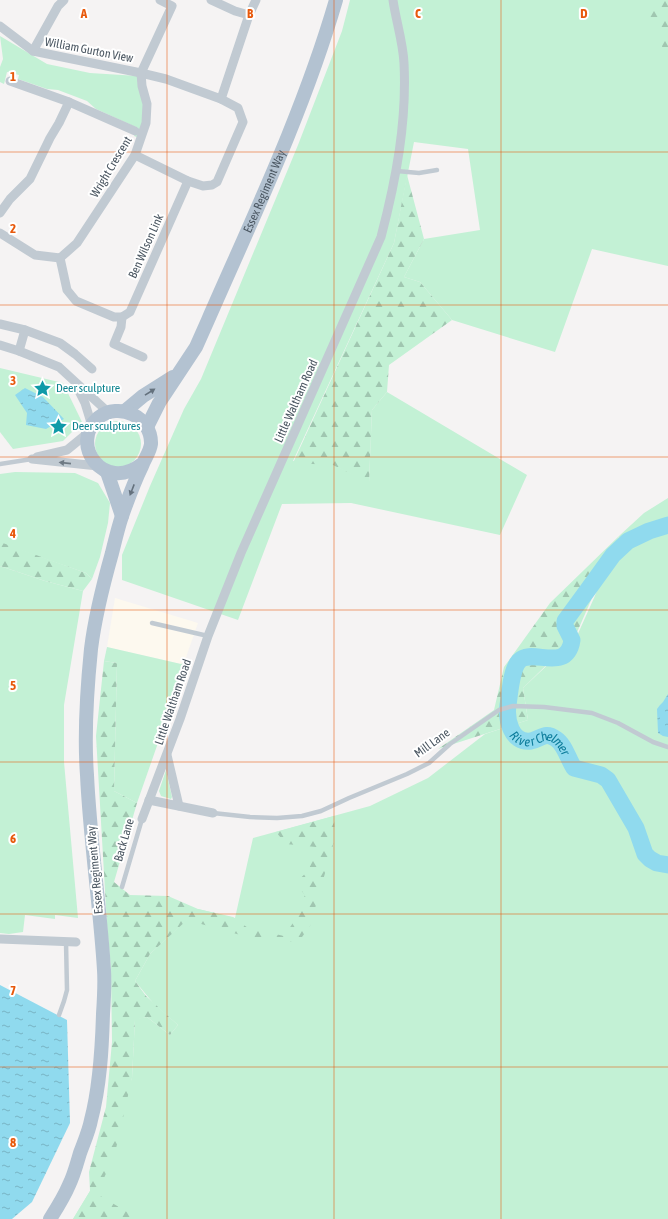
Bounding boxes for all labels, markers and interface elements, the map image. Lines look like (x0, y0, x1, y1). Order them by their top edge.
text: A (80, 6, 88, 21)
text: B (247, 6, 254, 21)
text: C (415, 6, 421, 21)
text: D (580, 6, 588, 21)
street label: William Gurton View (44, 35, 134, 65)
text: 1 (10, 69, 16, 84)
street label: Wright Crescent (87, 133, 135, 200)
street label: Essex Regiment Way (240, 148, 288, 235)
street label: Ben Wilson Link (126, 211, 167, 280)
text: 2 (10, 221, 16, 236)
street label: Little Waltham Road (271, 357, 321, 445)
text: 3 (10, 373, 16, 388)
place icon: Deer sculpture (33, 378, 53, 398)
place label: Deer sculpture (56, 381, 120, 395)
one-way arrow (144, 388, 156, 395)
place icon: Deer sculptures (49, 416, 69, 436)
place label: Deer sculptures (72, 419, 141, 433)
one-way arrow (59, 459, 71, 466)
one-way arrow (129, 485, 135, 496)
text: 4 (9, 526, 16, 541)
street label: Little Waltham Road (152, 657, 194, 747)
text: 5 (10, 678, 16, 693)
street label: Mill Lane (412, 725, 452, 761)
water label: River Chelmer (507, 728, 574, 758)
street label: Back Lane (111, 817, 137, 863)
street label: Essex Regiment Way (84, 825, 106, 915)
text: 6 (10, 831, 16, 846)
text: 7 (10, 983, 16, 998)
text: 8 (10, 1135, 16, 1150)

